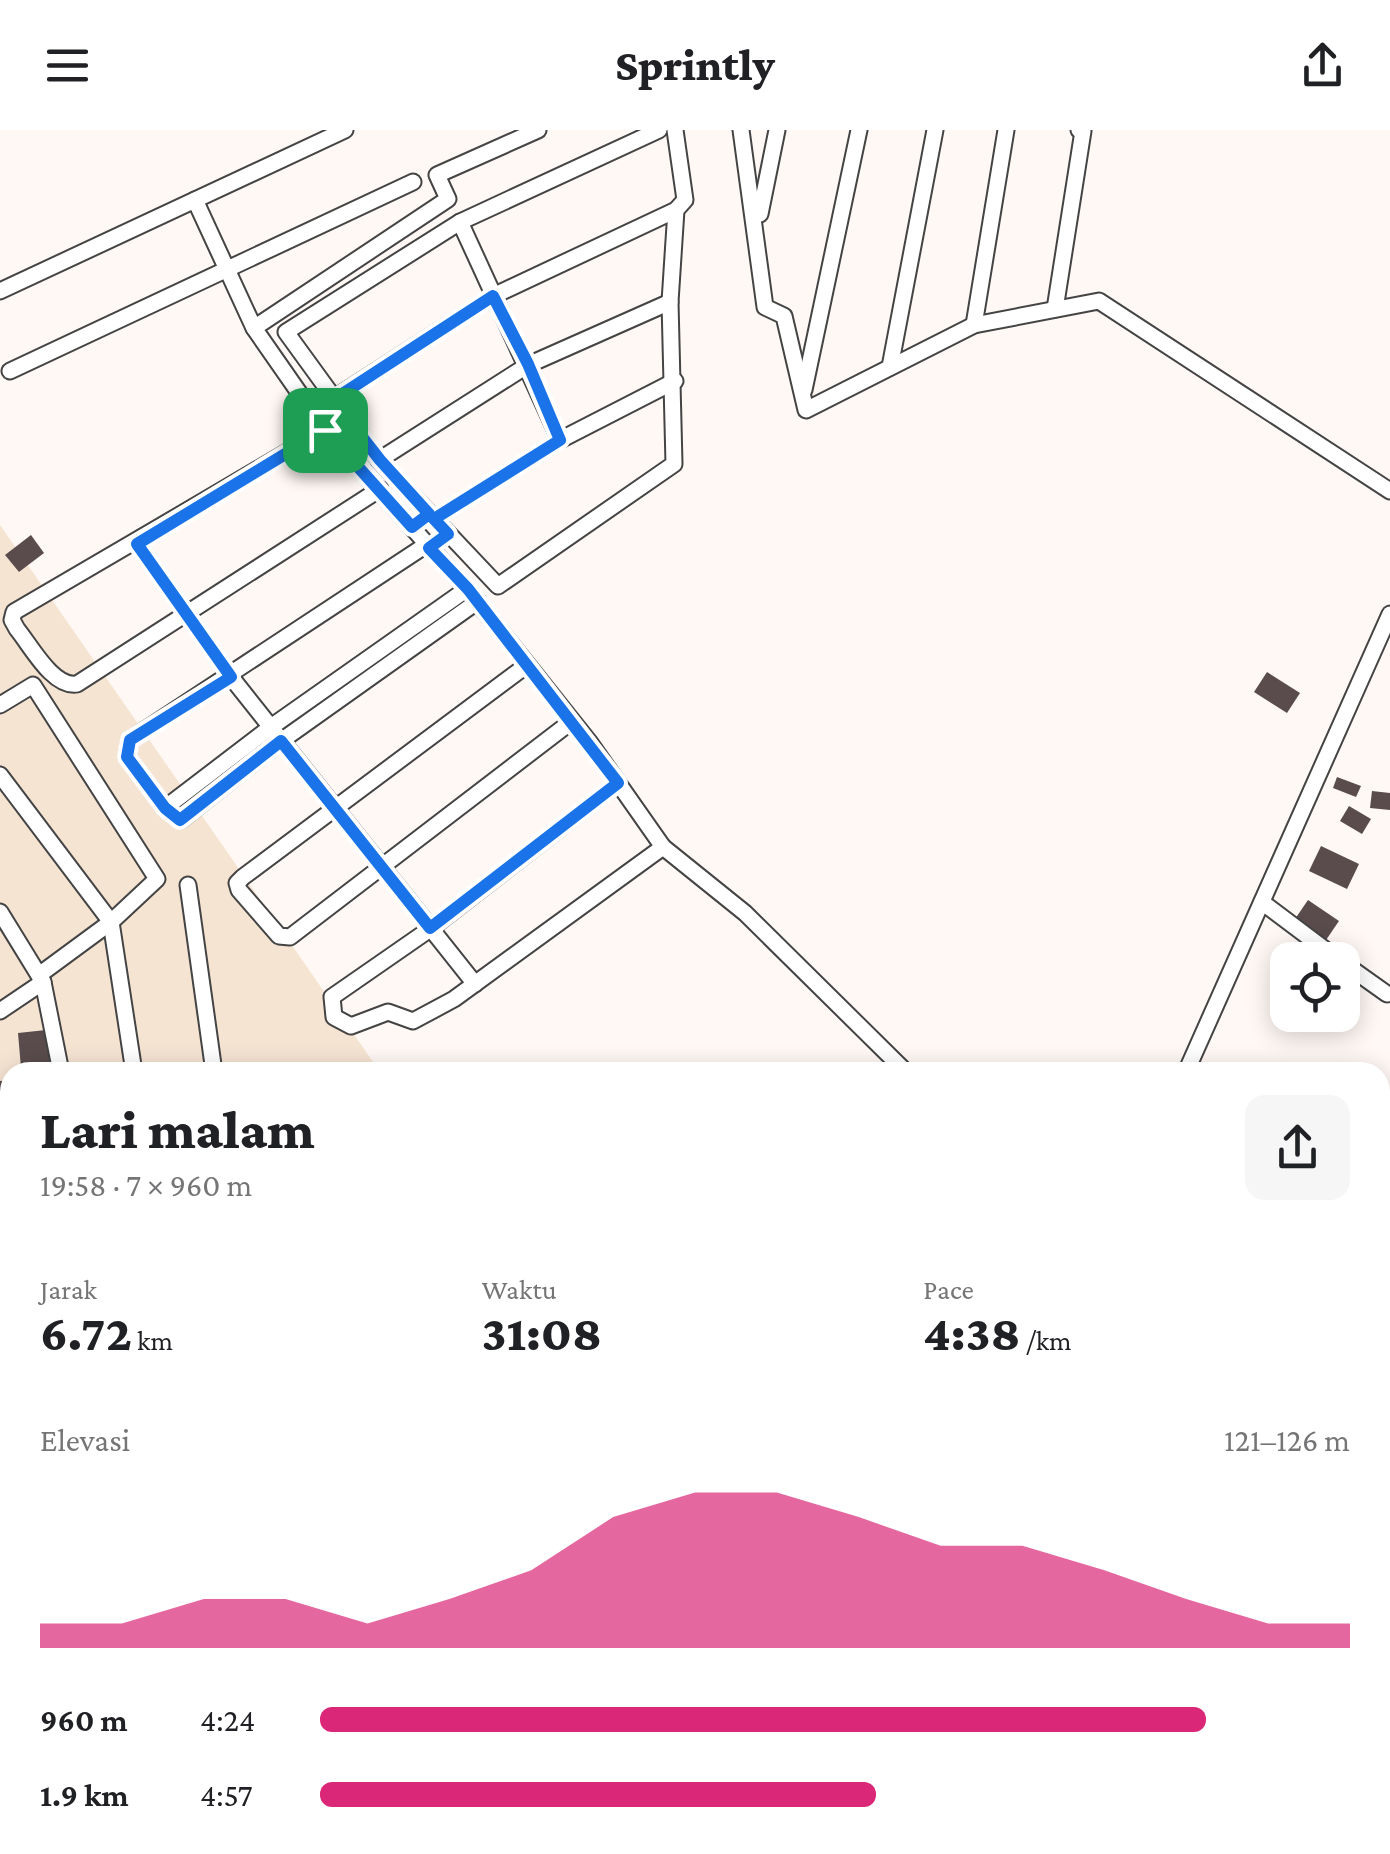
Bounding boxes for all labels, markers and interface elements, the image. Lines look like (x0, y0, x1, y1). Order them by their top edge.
icon: menu (40, 38, 95, 93)
icon: share (1295, 38, 1350, 93)
text: Sprintly (615, 40, 775, 90)
pin (283, 388, 368, 473)
icon: arrive (298, 403, 353, 458)
map controls (1270, 942, 1360, 1032)
button: locate (1270, 942, 1360, 1032)
button: share (1245, 1095, 1350, 1200)
text: Lari malam (40, 1099, 315, 1160)
text: 19:58 · 7 × 960 m (40, 1167, 252, 1203)
text: Jarak (40, 1274, 97, 1305)
text: Waktu (482, 1274, 557, 1305)
text: Pace (923, 1274, 974, 1305)
text: 6.72 (40, 1305, 132, 1361)
text: 31:08 (482, 1305, 602, 1361)
text: 4:38 (923, 1305, 1020, 1361)
text: km (132, 1325, 173, 1356)
text: /km (1020, 1325, 1072, 1356)
text: Elevasi (40, 1422, 130, 1458)
text: 121–126 m (1224, 1422, 1350, 1458)
text: 960 m (40, 1702, 128, 1738)
text: 4:24 (200, 1702, 255, 1738)
text: 1.9 km (40, 1777, 129, 1813)
text: 4:57 (200, 1777, 253, 1813)

